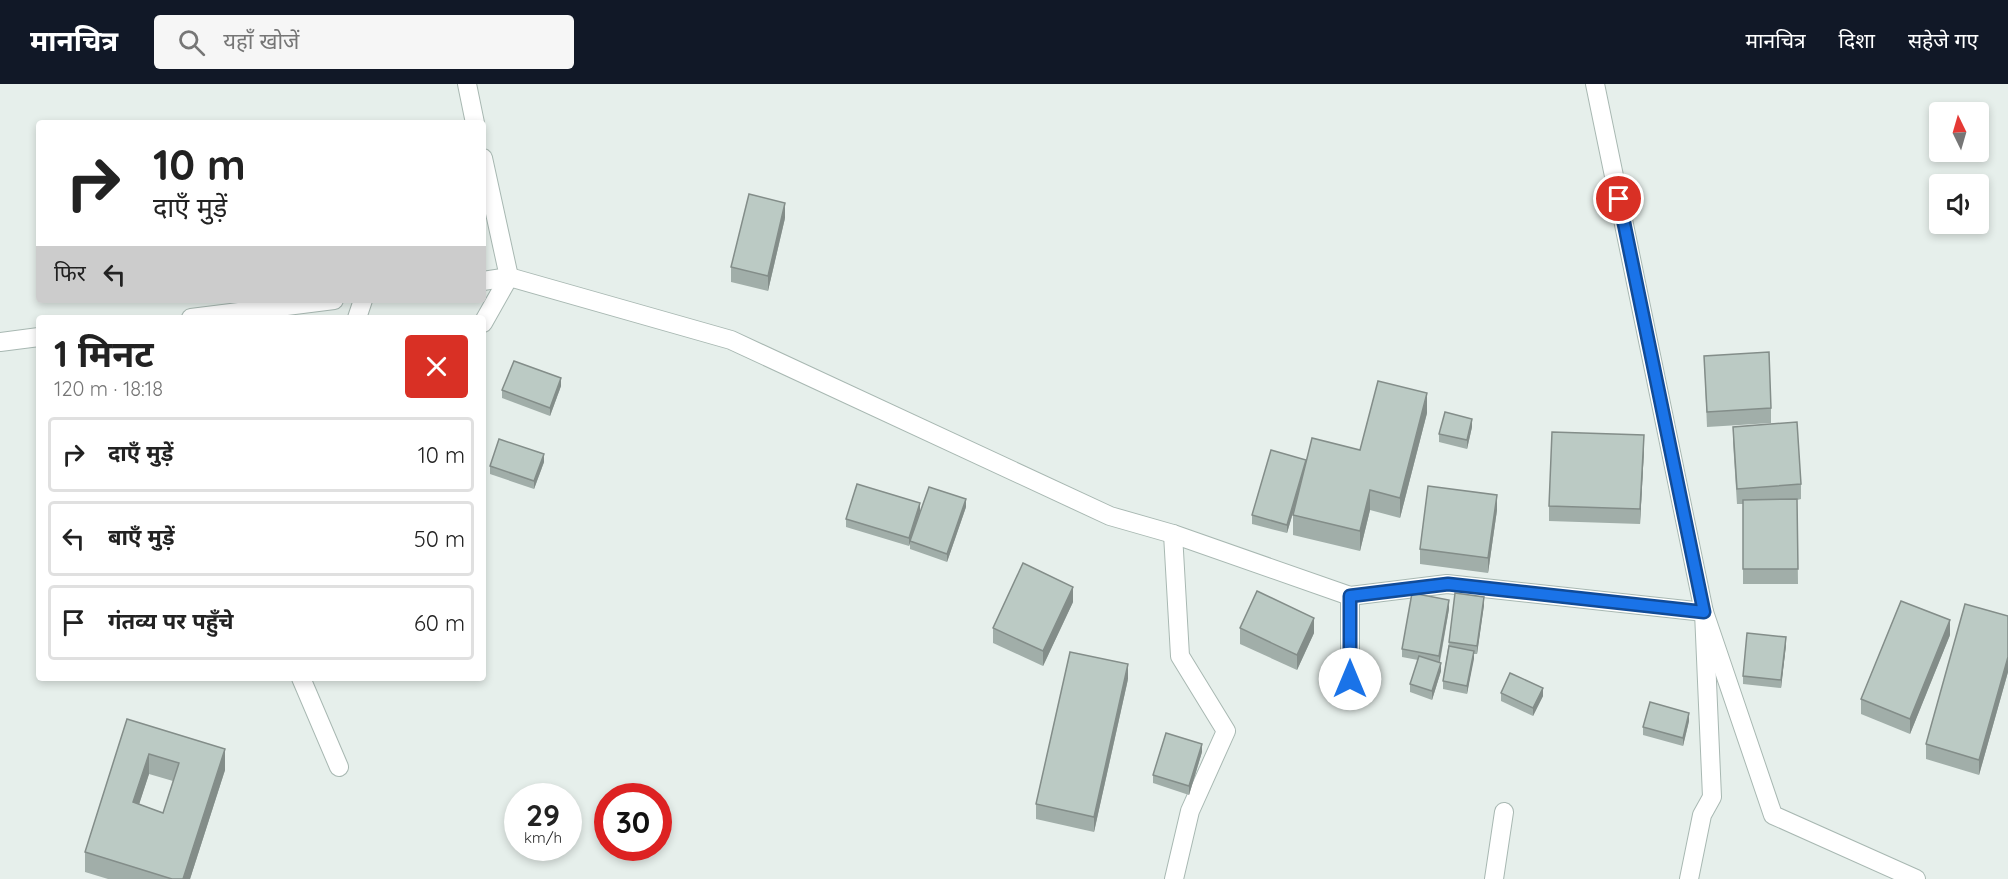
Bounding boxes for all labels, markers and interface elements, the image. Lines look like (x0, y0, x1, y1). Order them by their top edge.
search box (154, 15, 574, 69)
text: मानचित्र (30, 23, 118, 58)
icon: search (175, 26, 208, 59)
text: यहाँ खोजें (223, 27, 299, 55)
text: मानचित्र (1746, 27, 1806, 53)
text: दिशा (1839, 27, 1875, 53)
text: सहेजे गए (1908, 27, 1978, 53)
north arrow (1929, 102, 1989, 162)
map controls (1929, 102, 1989, 234)
text: 10 m (153, 138, 246, 191)
icon: right (54, 144, 132, 222)
pin (1593, 173, 1644, 224)
button: sound (1929, 174, 1989, 234)
icon: arrive (1602, 182, 1635, 215)
text: दाएँ मुड़ें (153, 190, 227, 224)
icon: left (98, 258, 131, 291)
text: फिर (54, 259, 86, 287)
text: 1 मिनट (54, 331, 154, 376)
button: close (405, 335, 468, 398)
text: 120 m · 18:18 (54, 376, 163, 401)
icon: right (57, 438, 90, 471)
text: दाएँ मुड़ें (108, 439, 173, 467)
text: 10 m (418, 441, 465, 469)
icon: left (57, 522, 90, 555)
text: बाएँ मुड़ें (108, 523, 174, 551)
text: 50 m (414, 525, 465, 553)
icon: arrive (57, 606, 90, 639)
text: गंतव्य पर पहुँचे (108, 607, 233, 635)
text: 60 m (414, 609, 465, 637)
position arrow (1318, 647, 1382, 711)
speed limit sign: 30 (594, 783, 672, 861)
text: 29 (526, 796, 560, 834)
text: km/h (524, 828, 562, 847)

